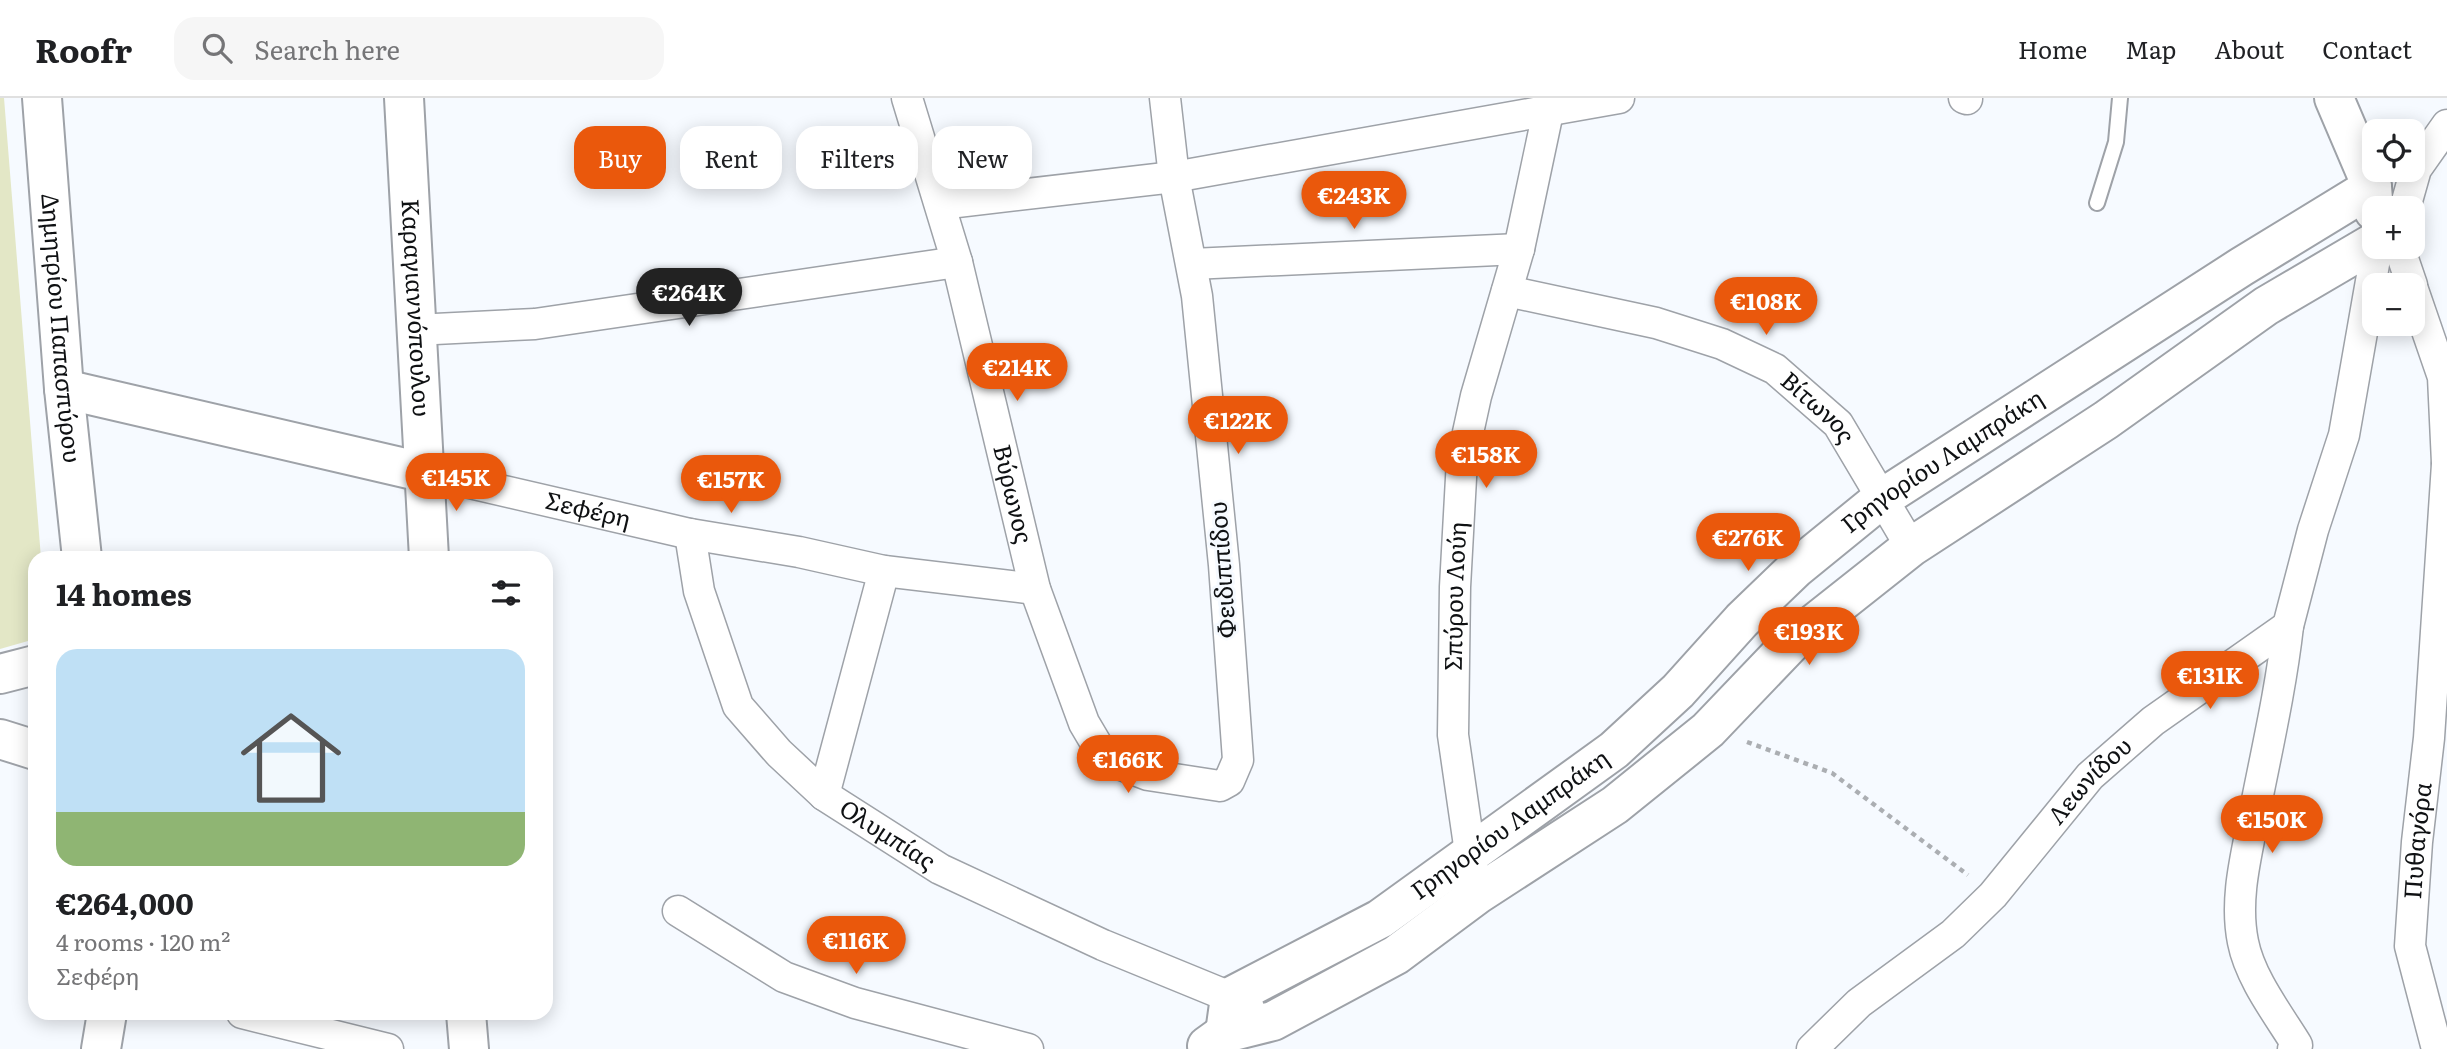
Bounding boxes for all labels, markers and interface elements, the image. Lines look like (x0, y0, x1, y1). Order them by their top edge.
search box (174, 17, 664, 80)
text: Roofr (35, 24, 132, 73)
icon: search (198, 29, 236, 67)
text: Search here (254, 29, 400, 68)
text: Home (2018, 31, 2087, 66)
text: Map (2125, 31, 2176, 66)
text: About (2214, 31, 2284, 66)
text: Contact (2322, 31, 2412, 66)
map controls (2362, 119, 2425, 336)
button: locate (2362, 119, 2425, 182)
chip: Buy (574, 126, 666, 189)
chip: Rent (680, 126, 782, 189)
chip: Filters (796, 126, 918, 189)
chip: New (932, 126, 1032, 189)
pin: €243K (1305, 172, 1403, 231)
text: €243K (1317, 177, 1391, 211)
street label: Δημητρίου Παπασπύρου (34, 192, 92, 464)
button: + (2362, 196, 2425, 259)
street label: Καραγιαννόπουλου (394, 198, 441, 417)
pin: €264K (640, 268, 738, 328)
button: − (2362, 273, 2425, 336)
text: €264K (652, 274, 726, 308)
pin: €108K (1717, 278, 1815, 337)
text: €108K (1730, 283, 1802, 317)
pin: €214K (968, 344, 1066, 403)
text: €214K (983, 349, 1051, 383)
street label: Βίτωνος (1774, 362, 1865, 449)
street label: Γρηγορίου Λαμπράκη (1832, 379, 2049, 540)
pin: €122K (1189, 396, 1287, 456)
text: €122K (1204, 402, 1272, 436)
pin: €158K (1437, 430, 1535, 490)
text: €158K (1451, 436, 1521, 470)
street label: Βύρωνος (986, 440, 1043, 547)
pin: €145K (407, 454, 505, 513)
pin: €157K (682, 456, 780, 515)
text: €145K (421, 459, 491, 493)
text: €157K (697, 461, 765, 495)
street label: Σεφέρη (542, 481, 634, 535)
street label: Φειδιππίδου (1198, 501, 1243, 640)
pin: €276K (1699, 514, 1797, 573)
text: €276K (1712, 519, 1784, 553)
street label: Σπύρου Λούη (1434, 521, 1474, 671)
text: 14 homes (56, 571, 192, 615)
icon: filters (487, 574, 525, 612)
pin: €193K (1760, 608, 1858, 667)
text: €193K (1774, 613, 1844, 647)
pin: €131K (2161, 652, 2259, 711)
text: €131K (2177, 657, 2243, 691)
icon: home (228, 695, 354, 821)
street label: Λεωνίδου (2038, 728, 2138, 831)
pin: €166K (1079, 736, 1177, 795)
street label: Γρηγορίου Λαμπράκη (1402, 739, 1615, 906)
text: €166K (1093, 741, 1163, 775)
street label: Πυθαγόρα (2393, 780, 2439, 900)
street label: Ολυμπίας (834, 789, 943, 877)
pin: €150K (2223, 796, 2321, 855)
text: €150K (2237, 801, 2307, 835)
text: €264,000 (56, 880, 194, 924)
pin: €116K (807, 916, 905, 976)
text: €116K (823, 922, 889, 956)
text: 4 rooms · 120 m² (56, 924, 230, 958)
text: Σεφέρη (56, 958, 139, 992)

